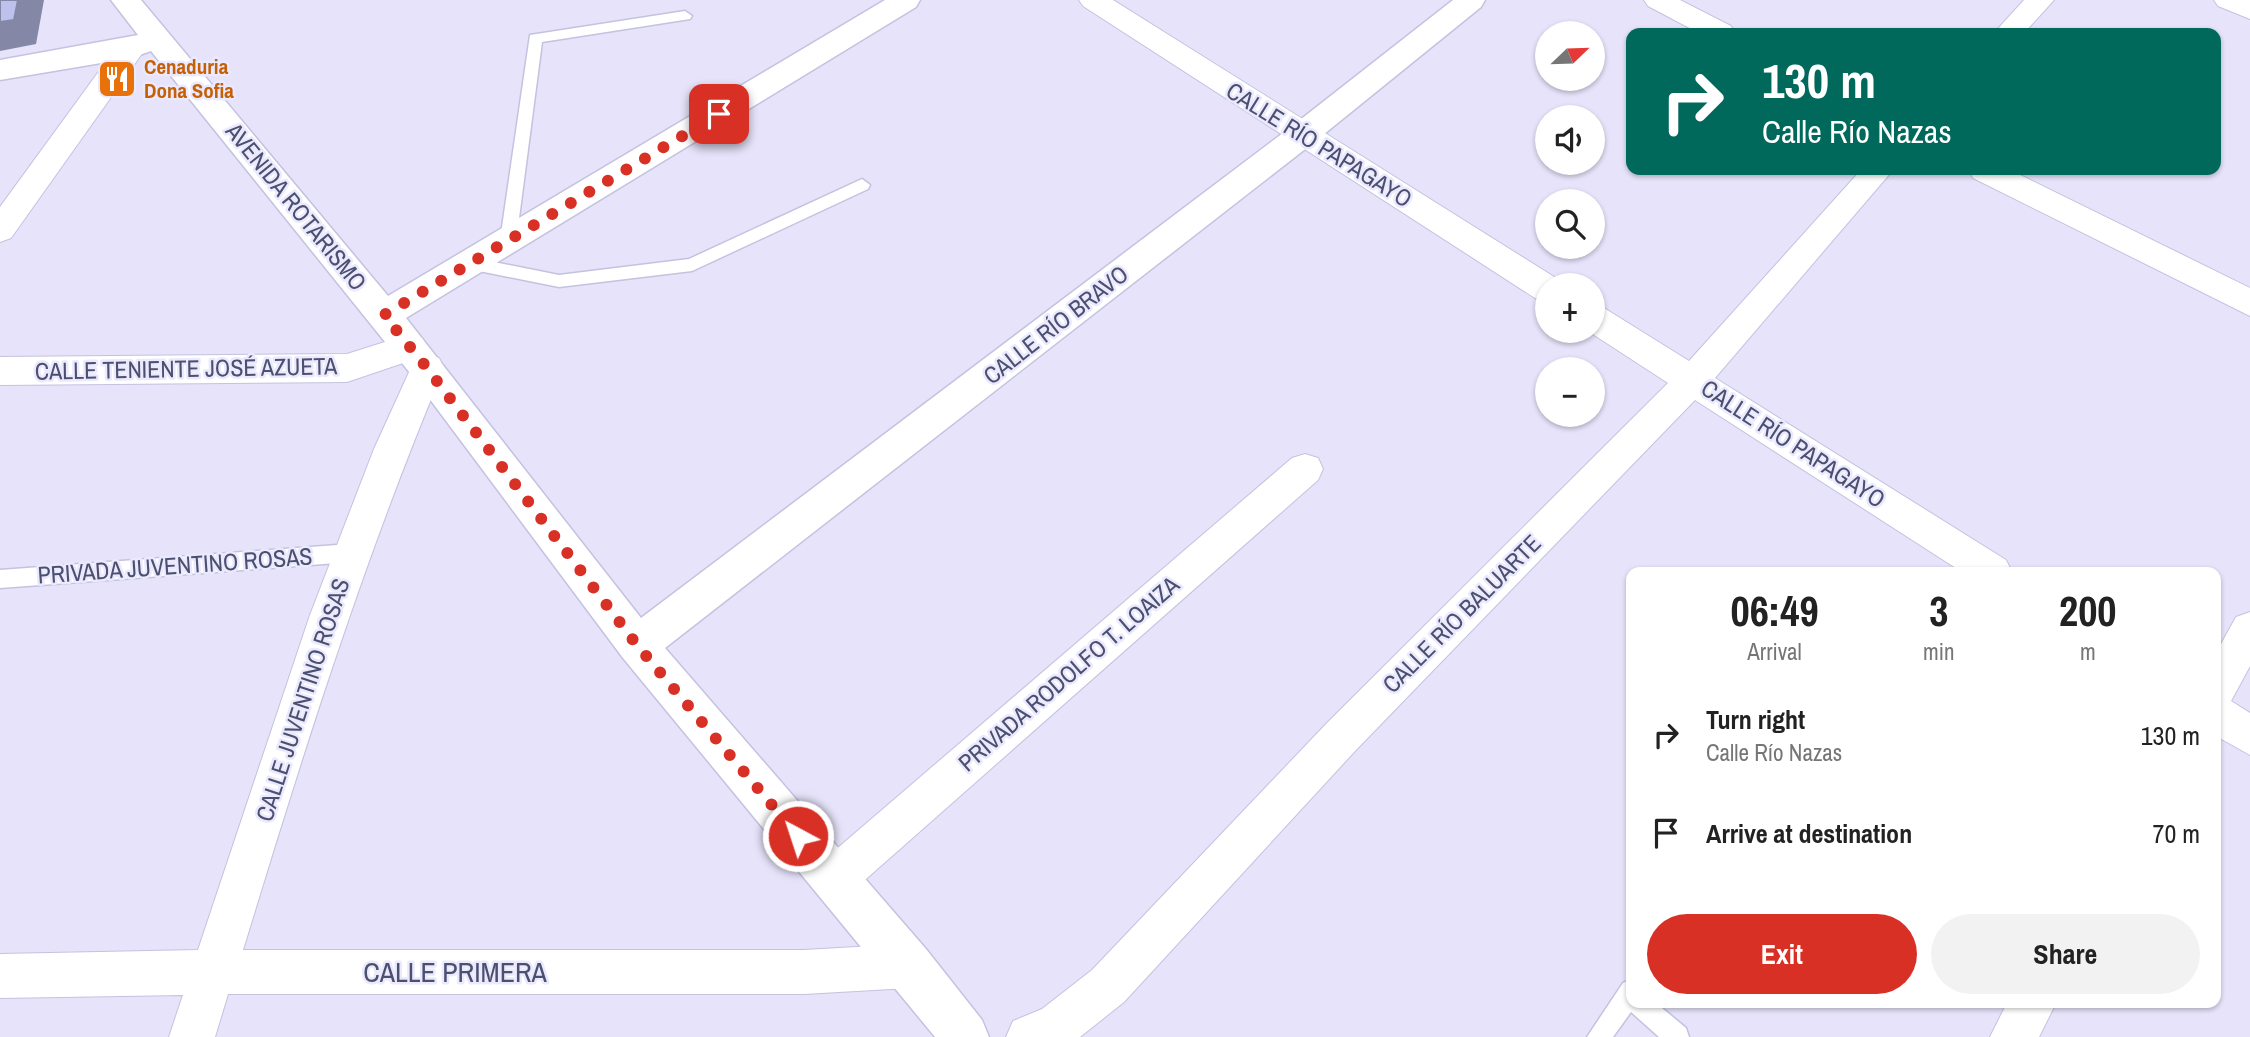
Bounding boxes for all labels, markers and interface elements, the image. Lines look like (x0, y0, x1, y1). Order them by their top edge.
north arrow (1535, 21, 1605, 91)
map controls (1535, 21, 1605, 427)
text: 130 m (1762, 47, 1876, 113)
place label: Cenaduria Dona Sofia (144, 52, 234, 105)
icon: right (1647, 56, 1738, 147)
restaurant icon: Cenaduria Dona Sofia (96, 58, 138, 100)
street label: CALLE RÍO PAPAGAYO (1221, 74, 1418, 214)
pin (689, 84, 749, 144)
icon: arrive (700, 95, 738, 133)
button: sound (1535, 105, 1605, 175)
text: Calle Río Nazas (1762, 110, 1952, 153)
street label: AVENIDA ROTARISMO (219, 115, 374, 297)
button: search (1535, 189, 1605, 259)
street label: CALLE RÍO BRAVO (976, 257, 1134, 391)
button: + (1535, 273, 1605, 343)
street label: CALLE TENIENTE JOSÉ AZUETA (35, 349, 338, 387)
button: − (1535, 357, 1605, 427)
street label: CALLE RÍO PAPAGAYO (1695, 372, 1892, 515)
street label: CALLE RÍO BALUARTE (1375, 527, 1548, 700)
street label: PRIVADA JUVENTINO ROSAS (37, 539, 313, 591)
street label: PRIVADA RODOLFO T. LOAIZA (951, 568, 1186, 778)
street label: CALLE JUVENTINO ROSAS (248, 574, 356, 825)
text: 06:49 (1731, 583, 1819, 639)
text: 3 (1929, 583, 1948, 639)
text: 200 (2059, 583, 2117, 639)
text: Arrival (1747, 636, 1802, 667)
text: min (1923, 636, 1955, 667)
text: m (2080, 636, 2096, 667)
text: Turn right (1706, 702, 1805, 737)
icon: right (1647, 716, 1685, 754)
text: 130 m (2141, 718, 2200, 753)
text: Calle Río Nazas (1706, 737, 1842, 768)
position arrow (761, 799, 835, 873)
icon: arrive (1647, 814, 1685, 852)
text: Arrive at destination (1706, 816, 1912, 851)
text: 70 m (2153, 816, 2200, 851)
button: Exit (1647, 914, 1917, 994)
button: Share (1931, 914, 2200, 994)
street label: CALLE PRIMERA (363, 953, 548, 991)

